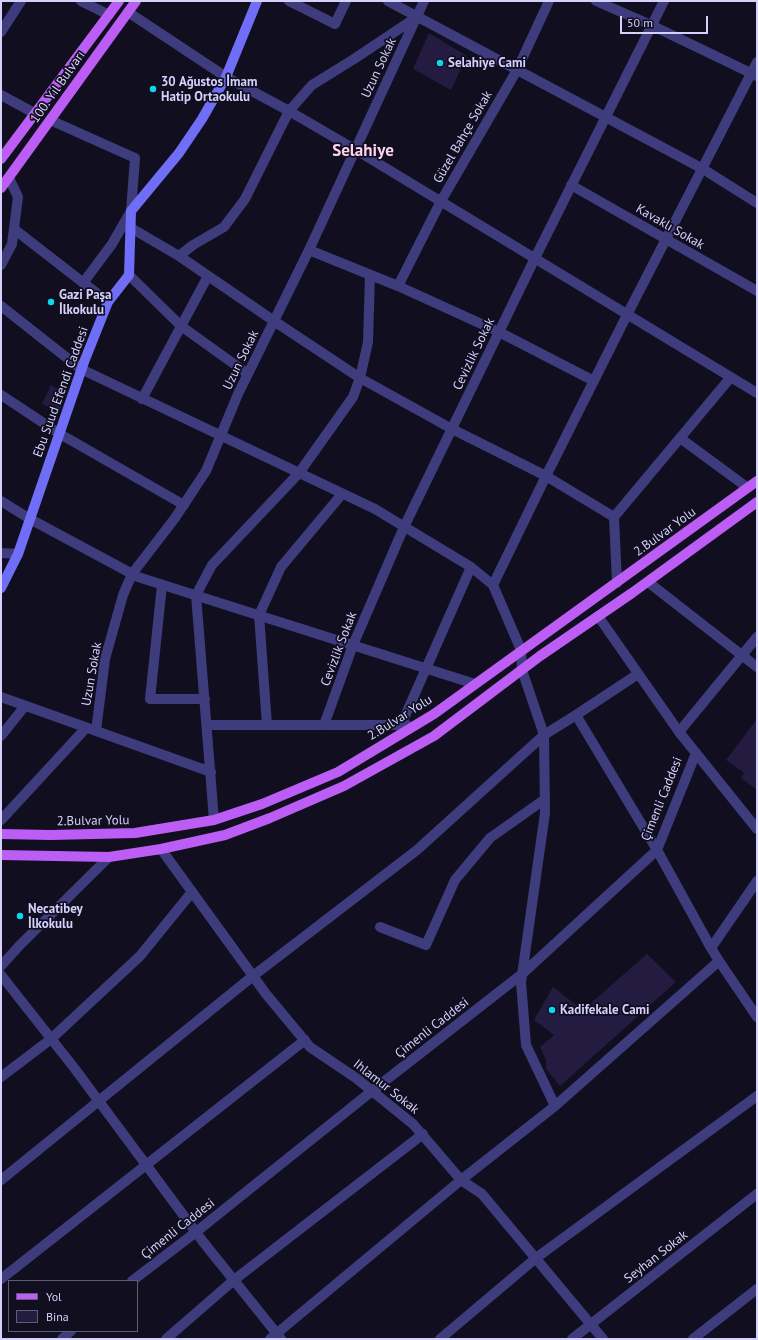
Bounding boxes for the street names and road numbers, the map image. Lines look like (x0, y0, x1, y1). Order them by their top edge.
street label: Uzun Sokak (358, 35, 400, 101)
street label: 100. Yıl Bulvarı (27, 48, 89, 126)
street label: Güzel Bahçe Sokak (430, 88, 496, 186)
street label: Kavaklı Sokak (633, 201, 707, 253)
street label: Cevizlik Sokak (450, 315, 498, 393)
street label: Ebu Suud Efendi Caddesi (30, 325, 92, 459)
street label: Uzun Sokak (220, 328, 262, 392)
street label: 2.Bulvar Yolu (631, 504, 699, 560)
street label: Cevizlik Sokak (318, 610, 360, 688)
street label: Uzun Sokak (79, 641, 105, 707)
street label: 2.Bulvar Yolu (365, 692, 435, 744)
street label: Çimenli Caddesi (638, 755, 686, 843)
street label: 2.Bulvar Yolu (56, 813, 130, 829)
street label: Çimenli Caddesi (392, 994, 472, 1062)
street label: Ihlamur Sokak (350, 1056, 422, 1118)
street label: Çimenli Caddesi (138, 1195, 218, 1263)
street label: Seyhan Sokak (621, 1227, 691, 1287)

